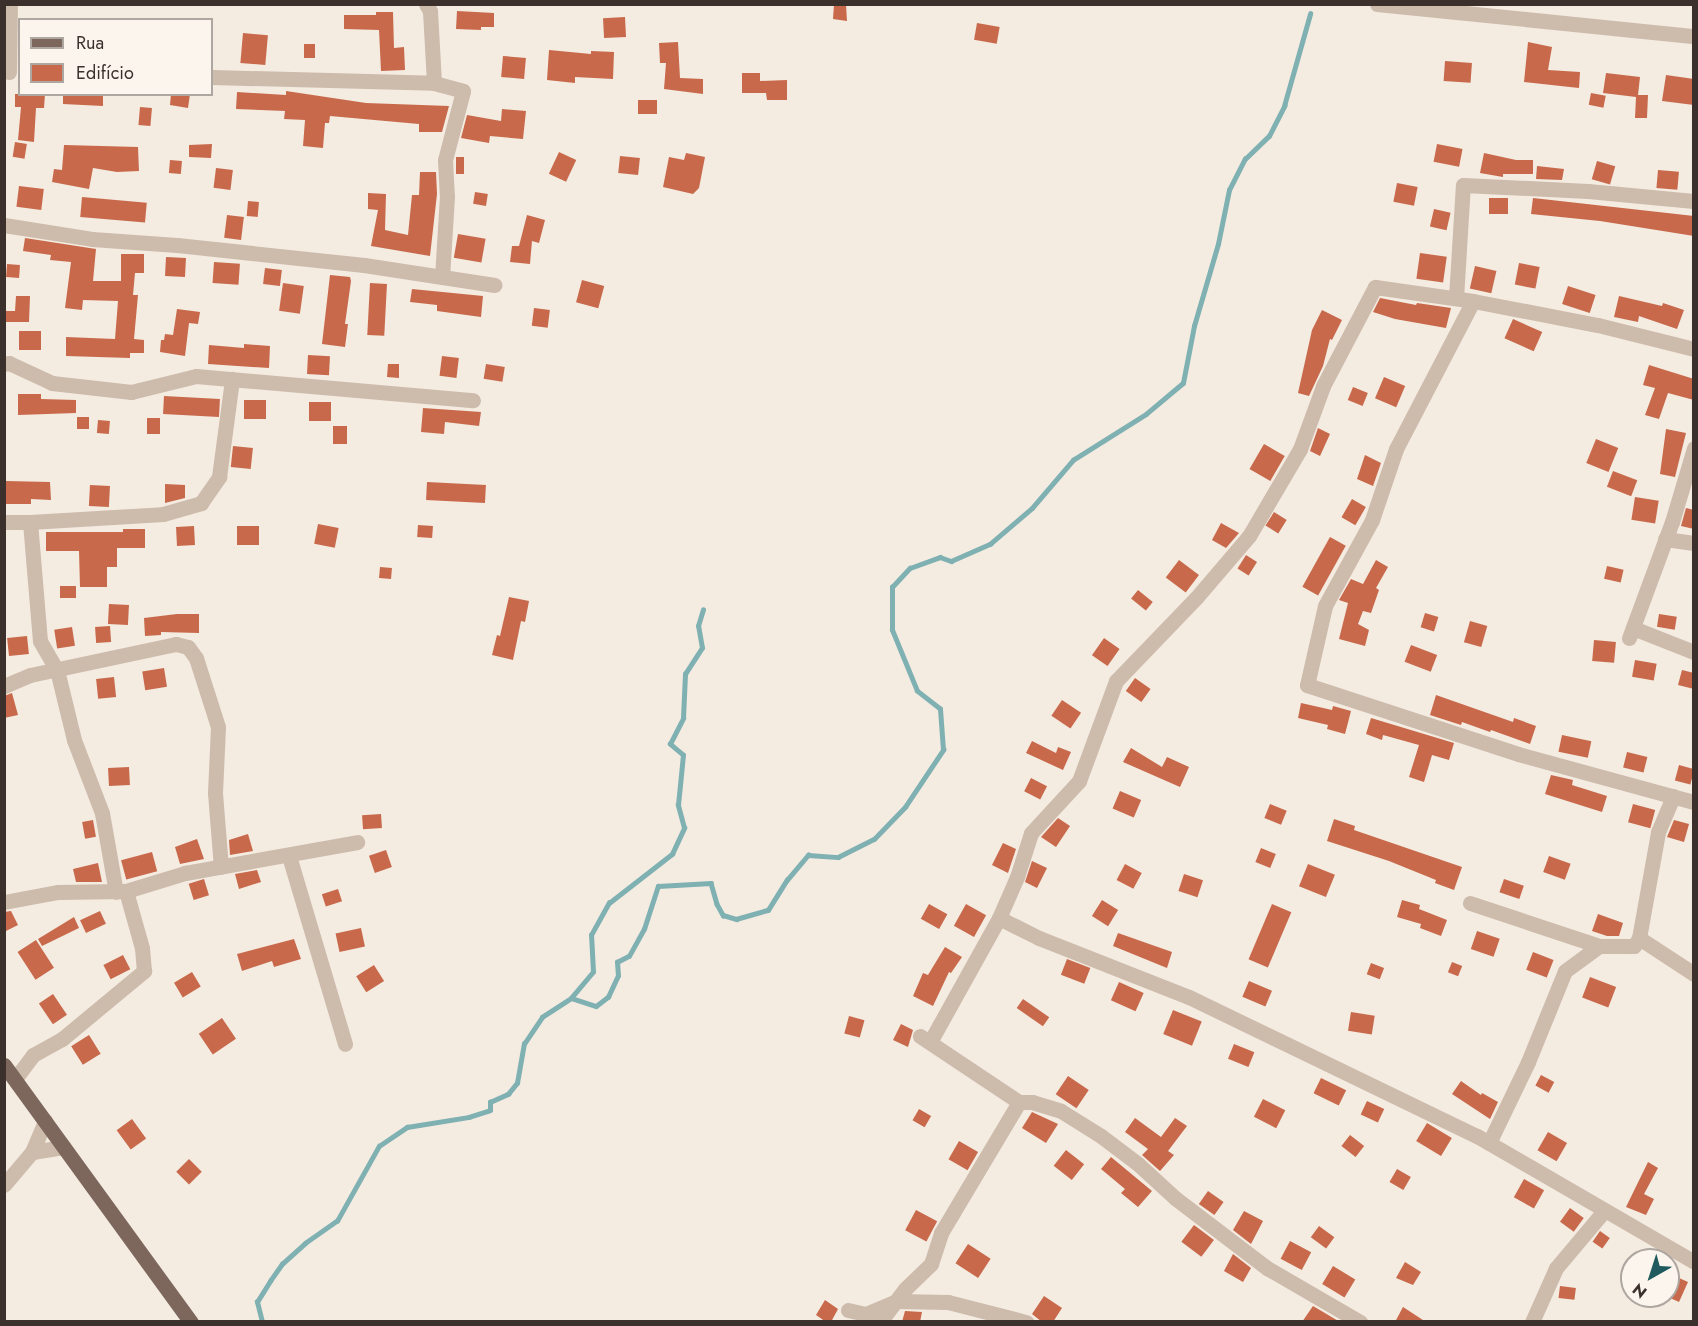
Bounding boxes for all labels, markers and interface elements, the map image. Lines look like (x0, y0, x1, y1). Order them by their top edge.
legend (18, 18, 213, 96)
text: Rua (76, 30, 104, 56)
text: Edifício (76, 60, 134, 86)
north arrow (1620, 1248, 1680, 1308)
text: N (1627, 1278, 1652, 1304)

